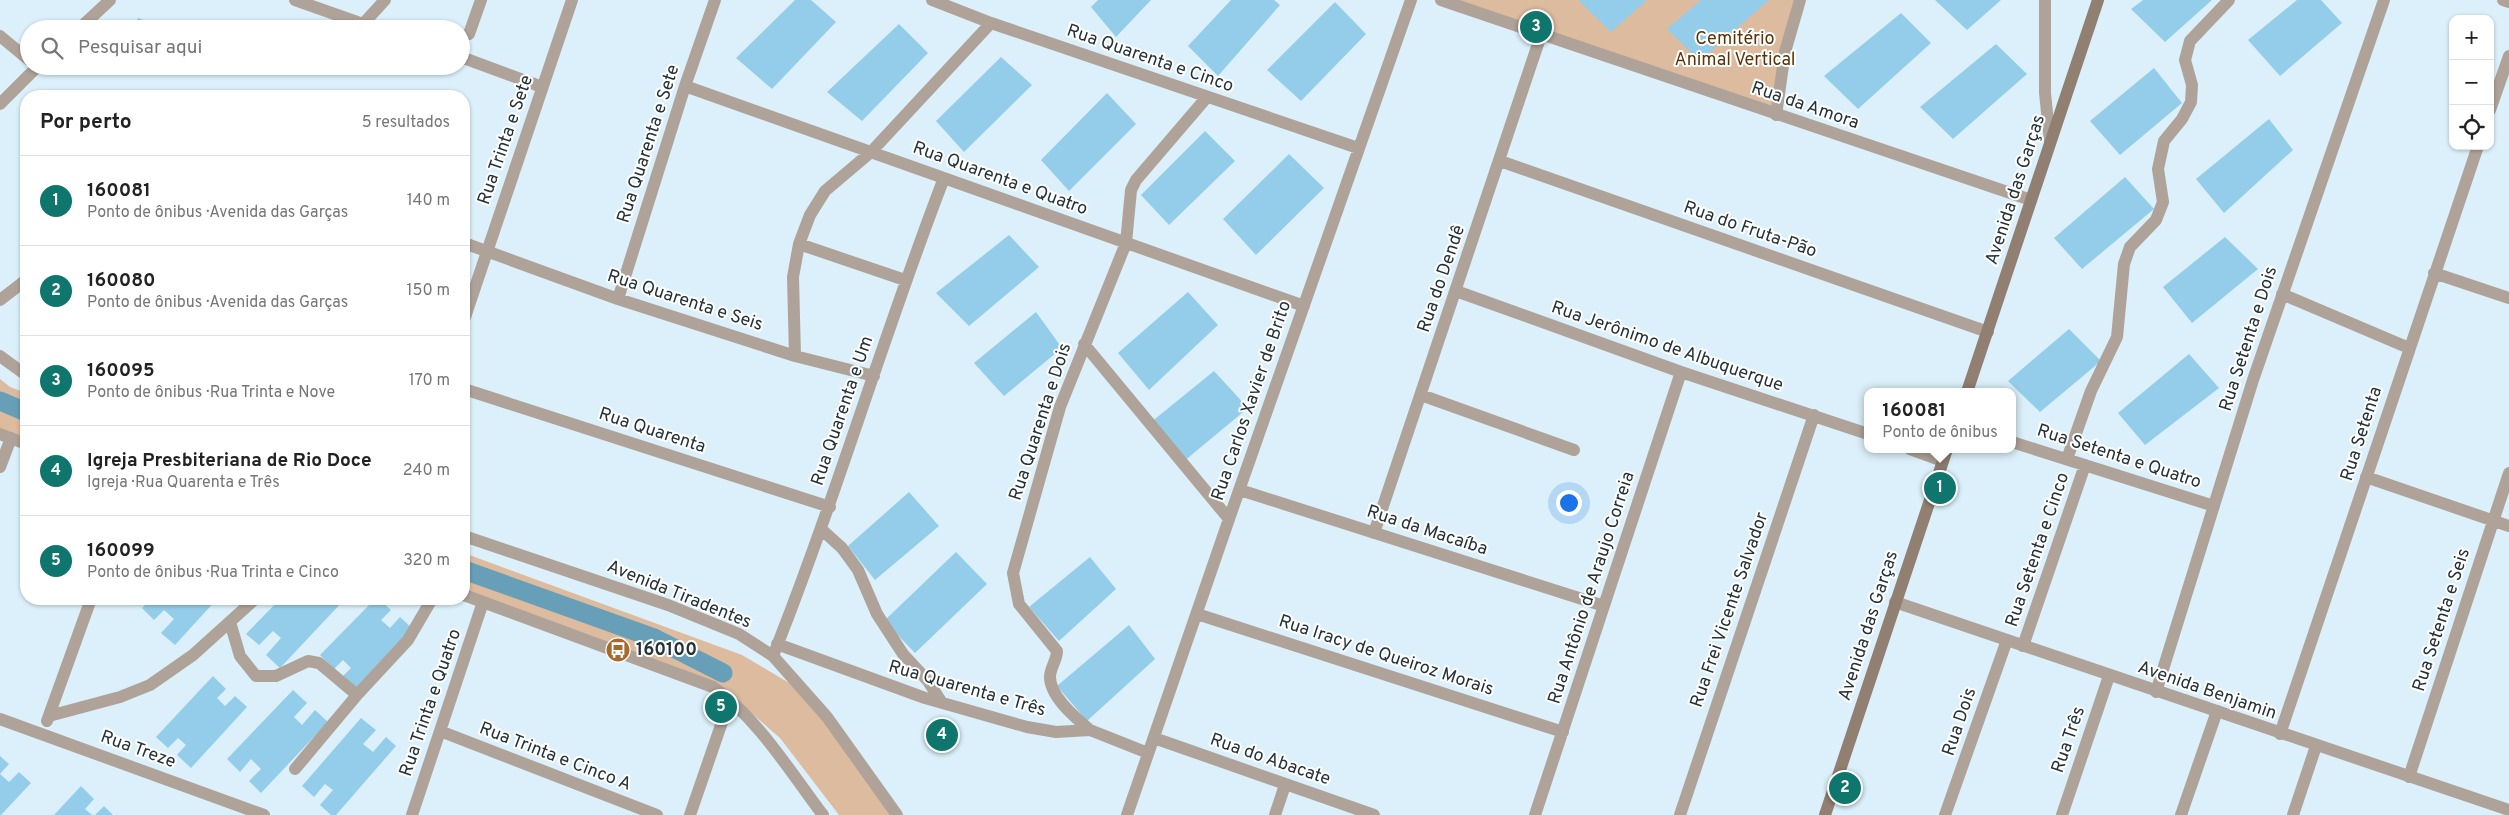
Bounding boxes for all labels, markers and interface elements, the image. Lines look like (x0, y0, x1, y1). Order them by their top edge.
pin: 3 (1520, 8, 1552, 46)
map controls (2449, 15, 2494, 150)
button: + (2449, 15, 2494, 60)
search box (20, 20, 470, 75)
street label: Rua Quarenta e Cinco (1063, 20, 1237, 98)
park label: Cemitério Animal Vertical (1674, 28, 1796, 72)
icon: search (38, 34, 66, 62)
text: Pesquisar aqui (78, 36, 202, 60)
button: − (2449, 60, 2494, 105)
street label: Rua Quarenta e Sete (612, 62, 686, 226)
street label: Rua Trinta e Sete (473, 72, 539, 208)
street label: Rua da Amora (1748, 77, 1862, 135)
button: locate (2449, 105, 2494, 150)
text: Por perto (40, 109, 132, 136)
street label: Avenida das Garças (1981, 112, 2051, 268)
text: 5 resultados (362, 113, 450, 133)
street label: Rua Quarenta e Quatro (909, 137, 1091, 221)
text: 160081 (87, 179, 151, 203)
text: 1 (53, 191, 59, 211)
text: 140 m (407, 191, 450, 211)
street label: Rua do Fruta-Pão (1680, 196, 1820, 264)
text: Ponto de ônibus · Avenida das Garças (87, 203, 348, 223)
street label: Rua do Dendê (1413, 222, 1471, 336)
street label: Rua Setenta e Dois (2215, 263, 2283, 415)
street label: Rua Quarenta e Seis (604, 265, 766, 337)
text: 160080 (87, 269, 155, 293)
text: 2 (51, 281, 61, 301)
text: 150 m (407, 281, 450, 301)
text: Ponto de ônibus · Avenida das Garças (87, 293, 348, 313)
street label: Rua Jerônimo de Albuquerque (1548, 296, 1786, 398)
street label: Rua Carlos Xavier de Brito (1207, 298, 1297, 504)
street label: Rua Quarenta e Um (807, 333, 879, 489)
street label: Rua Quarenta e Dois (1005, 340, 1077, 504)
text: 160095 (87, 359, 155, 383)
text: 3 (51, 371, 61, 391)
text: 170 m (409, 371, 450, 391)
text: Ponto de ônibus · Rua Trinta e Nove (87, 383, 335, 403)
street label: Rua Setenta (2336, 384, 2388, 484)
popup (1864, 388, 2016, 453)
text: 160081 (1882, 399, 1946, 423)
street label: Rua Quarenta (596, 403, 708, 459)
street label: Rua Setenta e Quatro (2034, 420, 2204, 494)
text: Ponto de ônibus (1882, 423, 1998, 443)
text: Igreja Presbiteriana de Rio Doce (87, 449, 372, 473)
text: 4 (51, 461, 61, 481)
text: 240 m (403, 461, 450, 481)
street label: Rua Antônio de Araujo Correia (1544, 469, 1640, 707)
pin: 1 (1924, 469, 1956, 507)
street label: Rua Setenta e Cinco (2001, 470, 2075, 630)
text: Igreja · Rua Quarenta e Três (87, 473, 280, 493)
your location (1556, 490, 1582, 516)
street label: Rua da Macaíba (1364, 501, 1490, 561)
street label: Rua Frei Vicente Salvador (1686, 509, 1774, 711)
text: 160099 (87, 539, 155, 563)
street label: Rua Setenta e Seis (2408, 545, 2476, 695)
street label: Avenida das Garças (1834, 548, 1904, 704)
text: 5 (51, 551, 61, 571)
text: 320 m (403, 551, 450, 571)
street label: Avenida Tiradentes (603, 555, 755, 635)
text: Ponto de ônibus · Rua Trinta e Cinco (87, 563, 339, 583)
street label: Rua Iracy de Queiroz Morais (1276, 610, 1496, 702)
street label: Rua Trinta e Quatro (395, 626, 467, 780)
bus stop icon: 160100 (605, 637, 631, 663)
place label: 160100 (636, 639, 697, 662)
street label: Rua Quarenta e Três (886, 656, 1048, 722)
street label: Avenida Benjamin (2134, 656, 2280, 726)
street label: Rua Dois (1938, 685, 1982, 759)
pin: 5 (705, 688, 737, 726)
street label: Rua Três (2047, 704, 2091, 776)
pin: 4 (926, 716, 958, 754)
street label: Rua Trinta e Cinco A (476, 717, 634, 797)
street label: Rua Treze (97, 726, 179, 774)
street label: Rua do Abacate (1207, 729, 1333, 791)
pin: 2 (1829, 769, 1861, 807)

